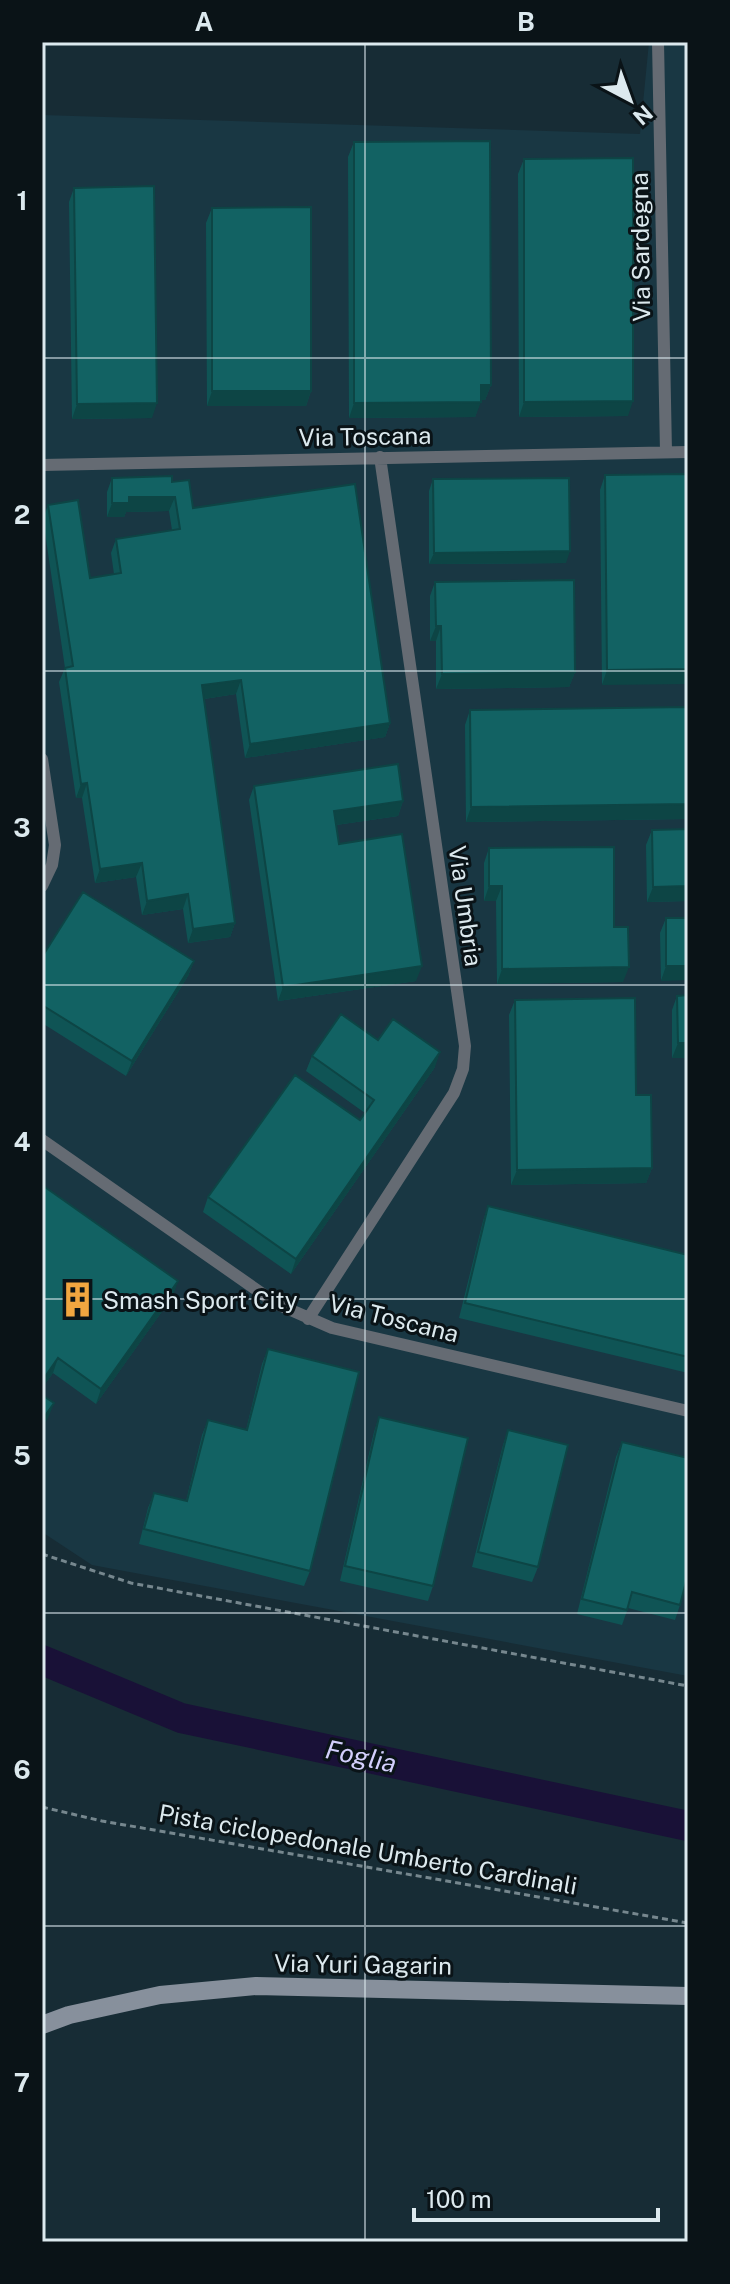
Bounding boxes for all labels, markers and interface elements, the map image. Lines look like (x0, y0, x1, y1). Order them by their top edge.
text: A (195, 6, 214, 37)
text: B (517, 6, 535, 37)
north arrow (590, 60, 670, 140)
text: N (628, 100, 658, 131)
street label: Via Sardegna (625, 172, 655, 322)
text: 1 (16, 185, 28, 216)
street label: Via Toscana (298, 421, 432, 451)
text: 2 (14, 499, 30, 530)
text: 3 (13, 812, 31, 843)
street label: Via Umbria (444, 844, 488, 968)
text: 4 (13, 1126, 31, 1157)
building icon: Smash Sport City (58, 1281, 96, 1319)
place label: Smash Sport City (103, 1286, 298, 1314)
street label: Via Toscana (326, 1288, 462, 1348)
text: 5 (13, 1440, 31, 1471)
water label: Foglia (323, 1733, 399, 1779)
text: 6 (13, 1754, 31, 1785)
street label: Pista ciclopedonale Umberto Cardinali (157, 1798, 579, 1900)
street label: Via Yuri Gagarin (274, 1948, 452, 1980)
text: 7 (14, 2067, 30, 2098)
scale bar (414, 2172, 658, 2222)
text: 100 m (426, 2185, 492, 2213)

